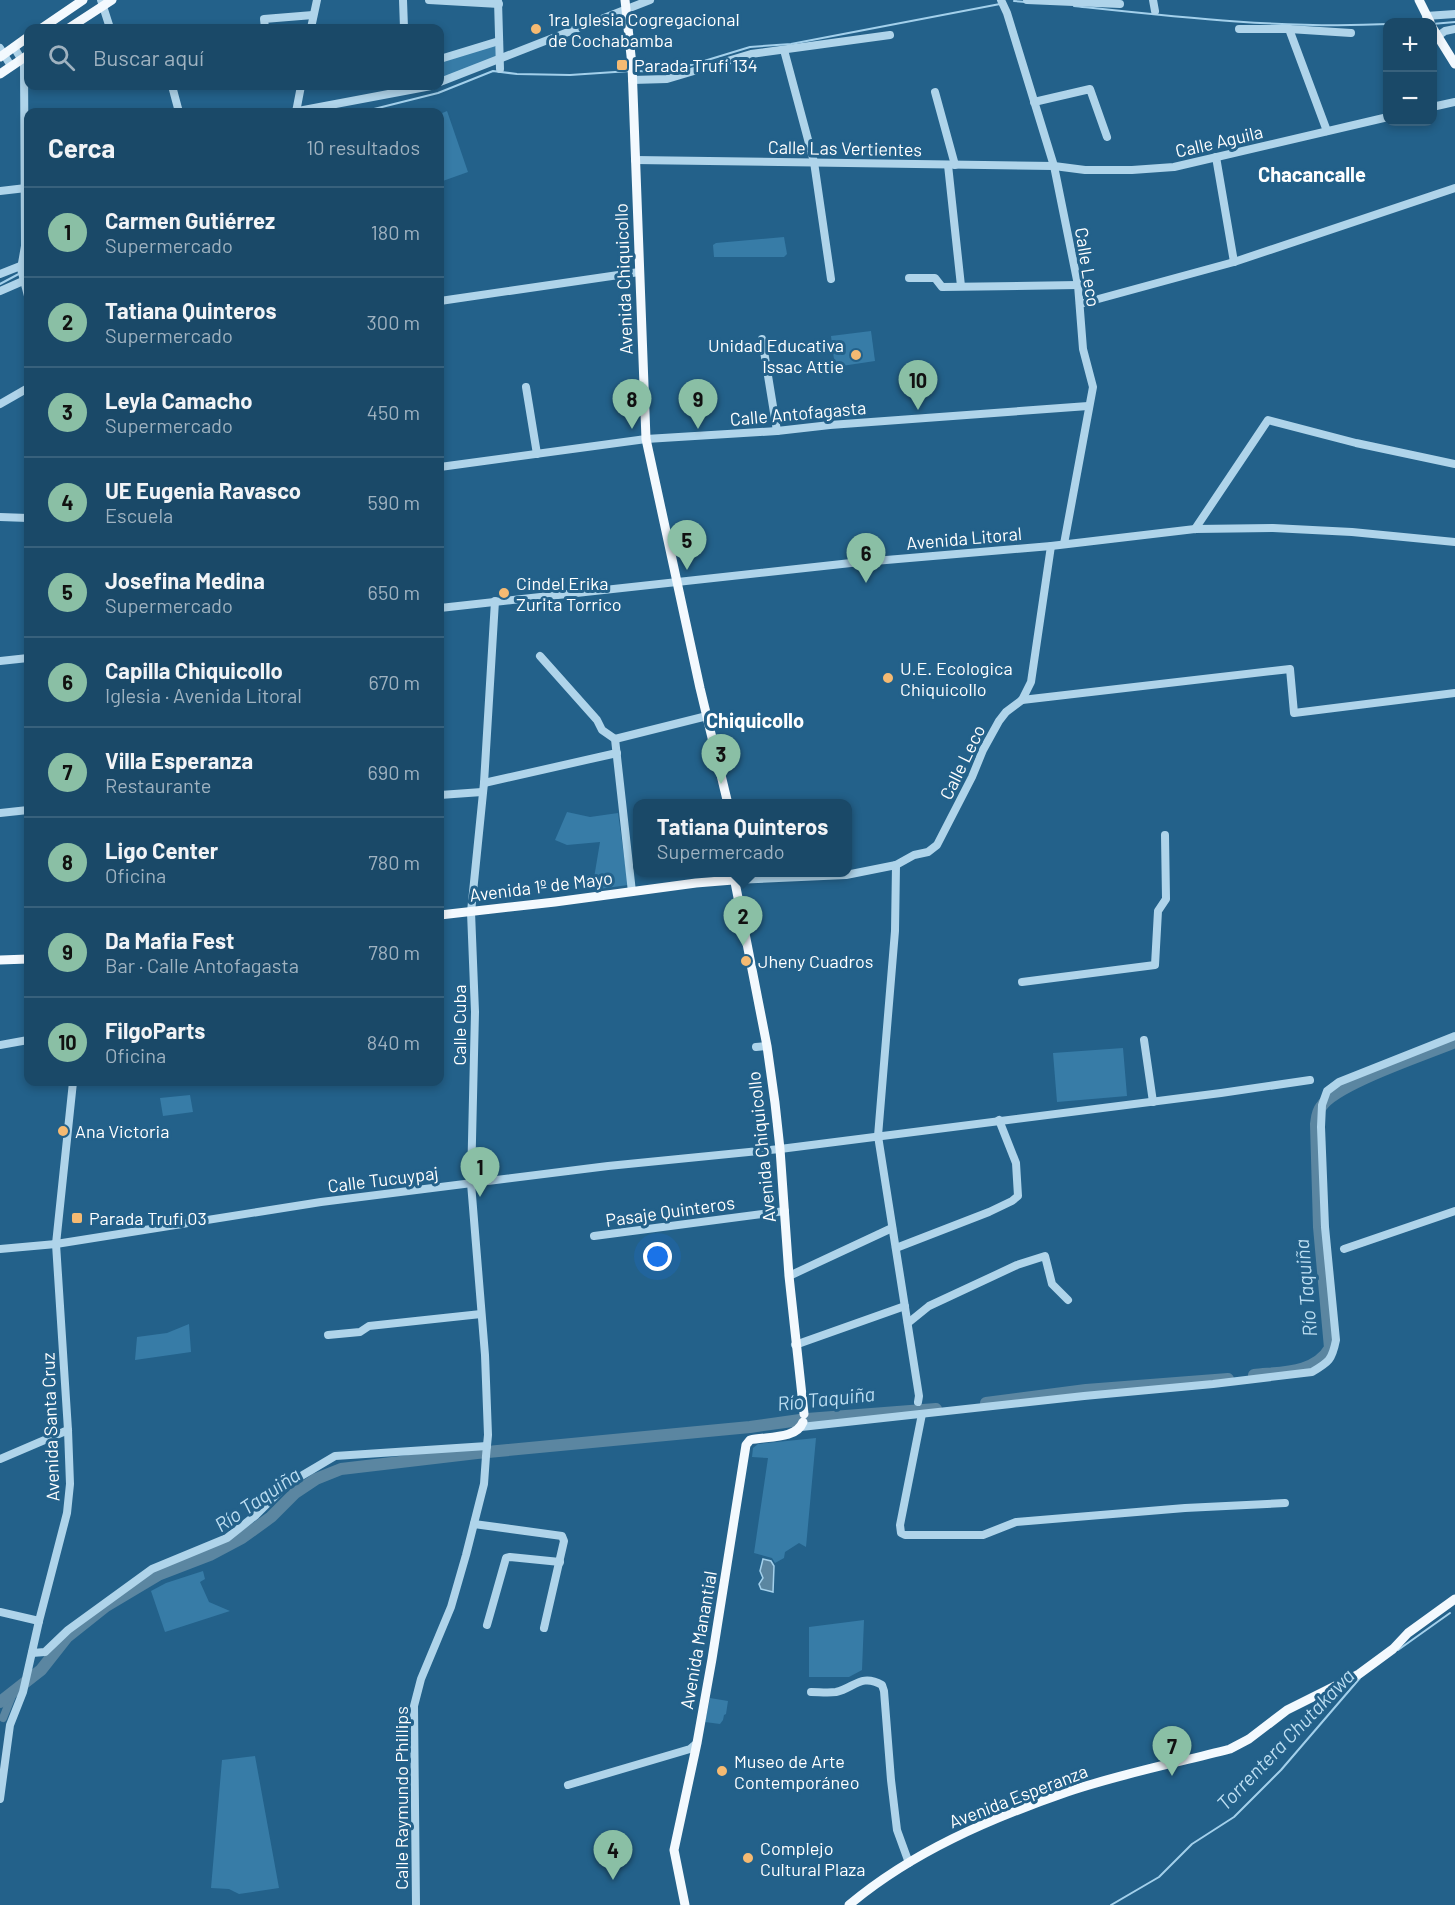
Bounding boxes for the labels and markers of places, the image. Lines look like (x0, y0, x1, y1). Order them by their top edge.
place label: 1ra Iglesia Cogregacional de Cochabamba (548, 8, 740, 51)
marker: 1ra Iglesia Cogregacional de Cochabamba (529, 22, 543, 36)
place label: Parada Trufi 134 (634, 54, 758, 76)
marker: Parada Trufi 134 (615, 58, 629, 72)
place label: Unidad Educativa Issac Attie (708, 334, 844, 377)
marker: Unidad Educativa Issac Attie (849, 348, 863, 362)
pin: 10 (898, 360, 938, 410)
pin: 8 (612, 380, 652, 429)
pin: 9 (678, 380, 718, 429)
pin: 5 (668, 520, 706, 570)
pin: 6 (846, 534, 886, 583)
place label: Cindel Erika Zurita Torrico (516, 572, 622, 615)
marker: Cindel Erika Zurita Torrico (497, 586, 511, 600)
place label: U.E. Ecologica Chiquicollo (900, 657, 1013, 700)
marker: U.E. Ecologica Chiquicollo (881, 671, 895, 685)
pin: 3 (702, 734, 740, 784)
pin: 2 (724, 896, 762, 946)
place label: Jheny Cuadros (758, 950, 874, 972)
marker: Jheny Cuadros (739, 954, 753, 968)
place label: Ana Victoria (75, 1120, 169, 1142)
marker: Ana Victoria (56, 1124, 70, 1138)
pin: 1 (460, 1148, 500, 1197)
place label: Parada Trufi 03 (89, 1207, 207, 1229)
marker: Parada Trufi 03 (70, 1211, 84, 1225)
pin: 7 (1152, 1726, 1192, 1776)
place label: Museo de Arte Contemporáneo (734, 1750, 859, 1793)
marker: Museo de Arte Contemporáneo (715, 1764, 729, 1778)
pin: 4 (594, 1830, 632, 1880)
place label: Complejo Cultural Plaza (760, 1837, 866, 1880)
marker: Complejo Cultural Plaza (741, 1851, 755, 1865)

